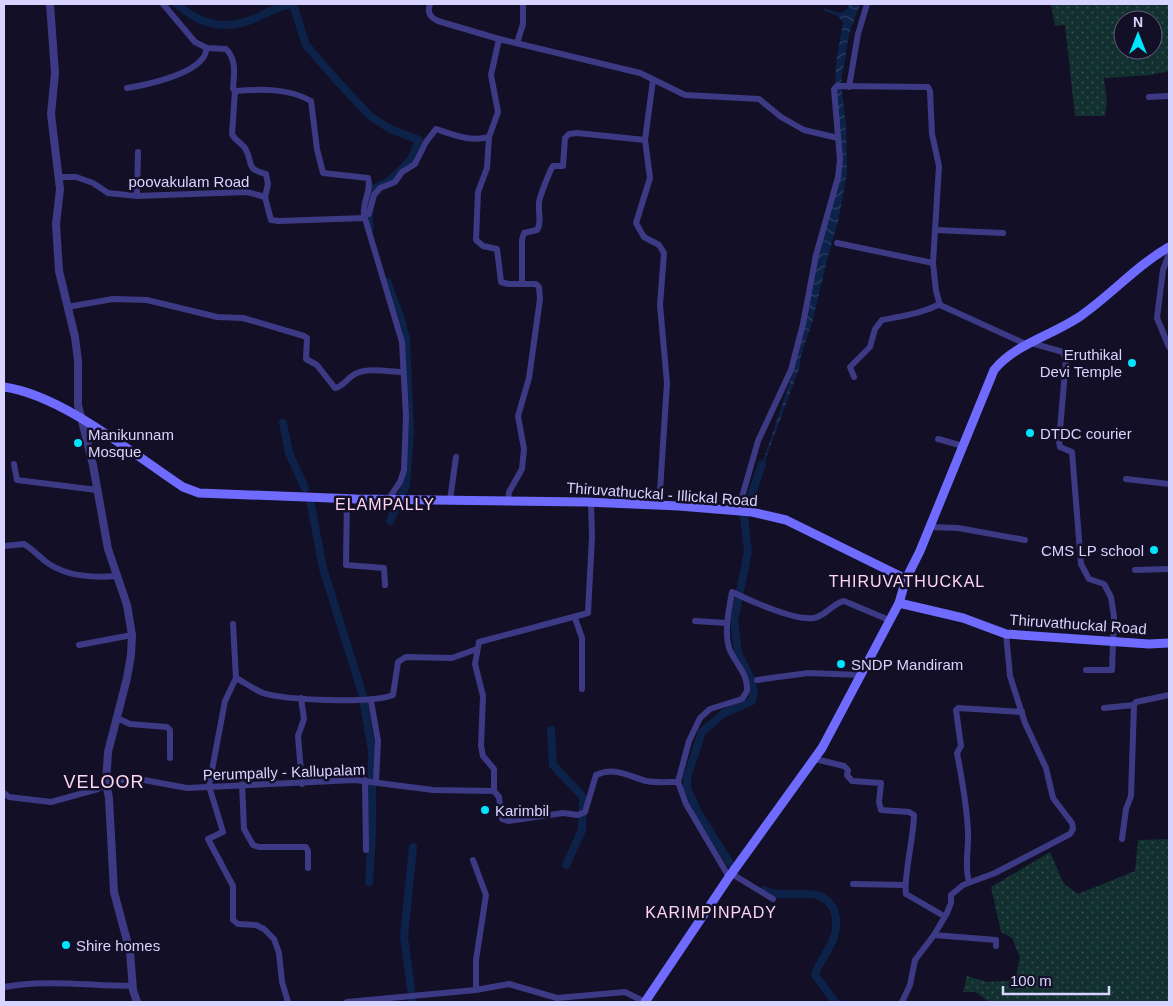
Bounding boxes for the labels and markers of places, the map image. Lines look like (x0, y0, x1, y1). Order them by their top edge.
place label: Eruthikal Devi Temple (1040, 346, 1122, 380)
marker: Eruthikal Devi Temple (1126, 357, 1138, 369)
place label: DTDC courier (1040, 425, 1132, 442)
place label: Manikunnam Mosque (88, 426, 174, 460)
marker: DTDC courier (1024, 427, 1036, 439)
marker: Manikunnam Mosque (72, 437, 84, 449)
place label: CMS LP school (1041, 542, 1144, 559)
marker: CMS LP school (1148, 544, 1160, 556)
place label: SNDP Mandiram (851, 656, 963, 673)
marker: SNDP Mandiram (835, 658, 847, 670)
place label: Karimbil (495, 802, 549, 819)
marker: Karimbil (479, 804, 491, 816)
place label: Shire homes (76, 937, 160, 954)
marker: Shire homes (60, 939, 72, 951)

